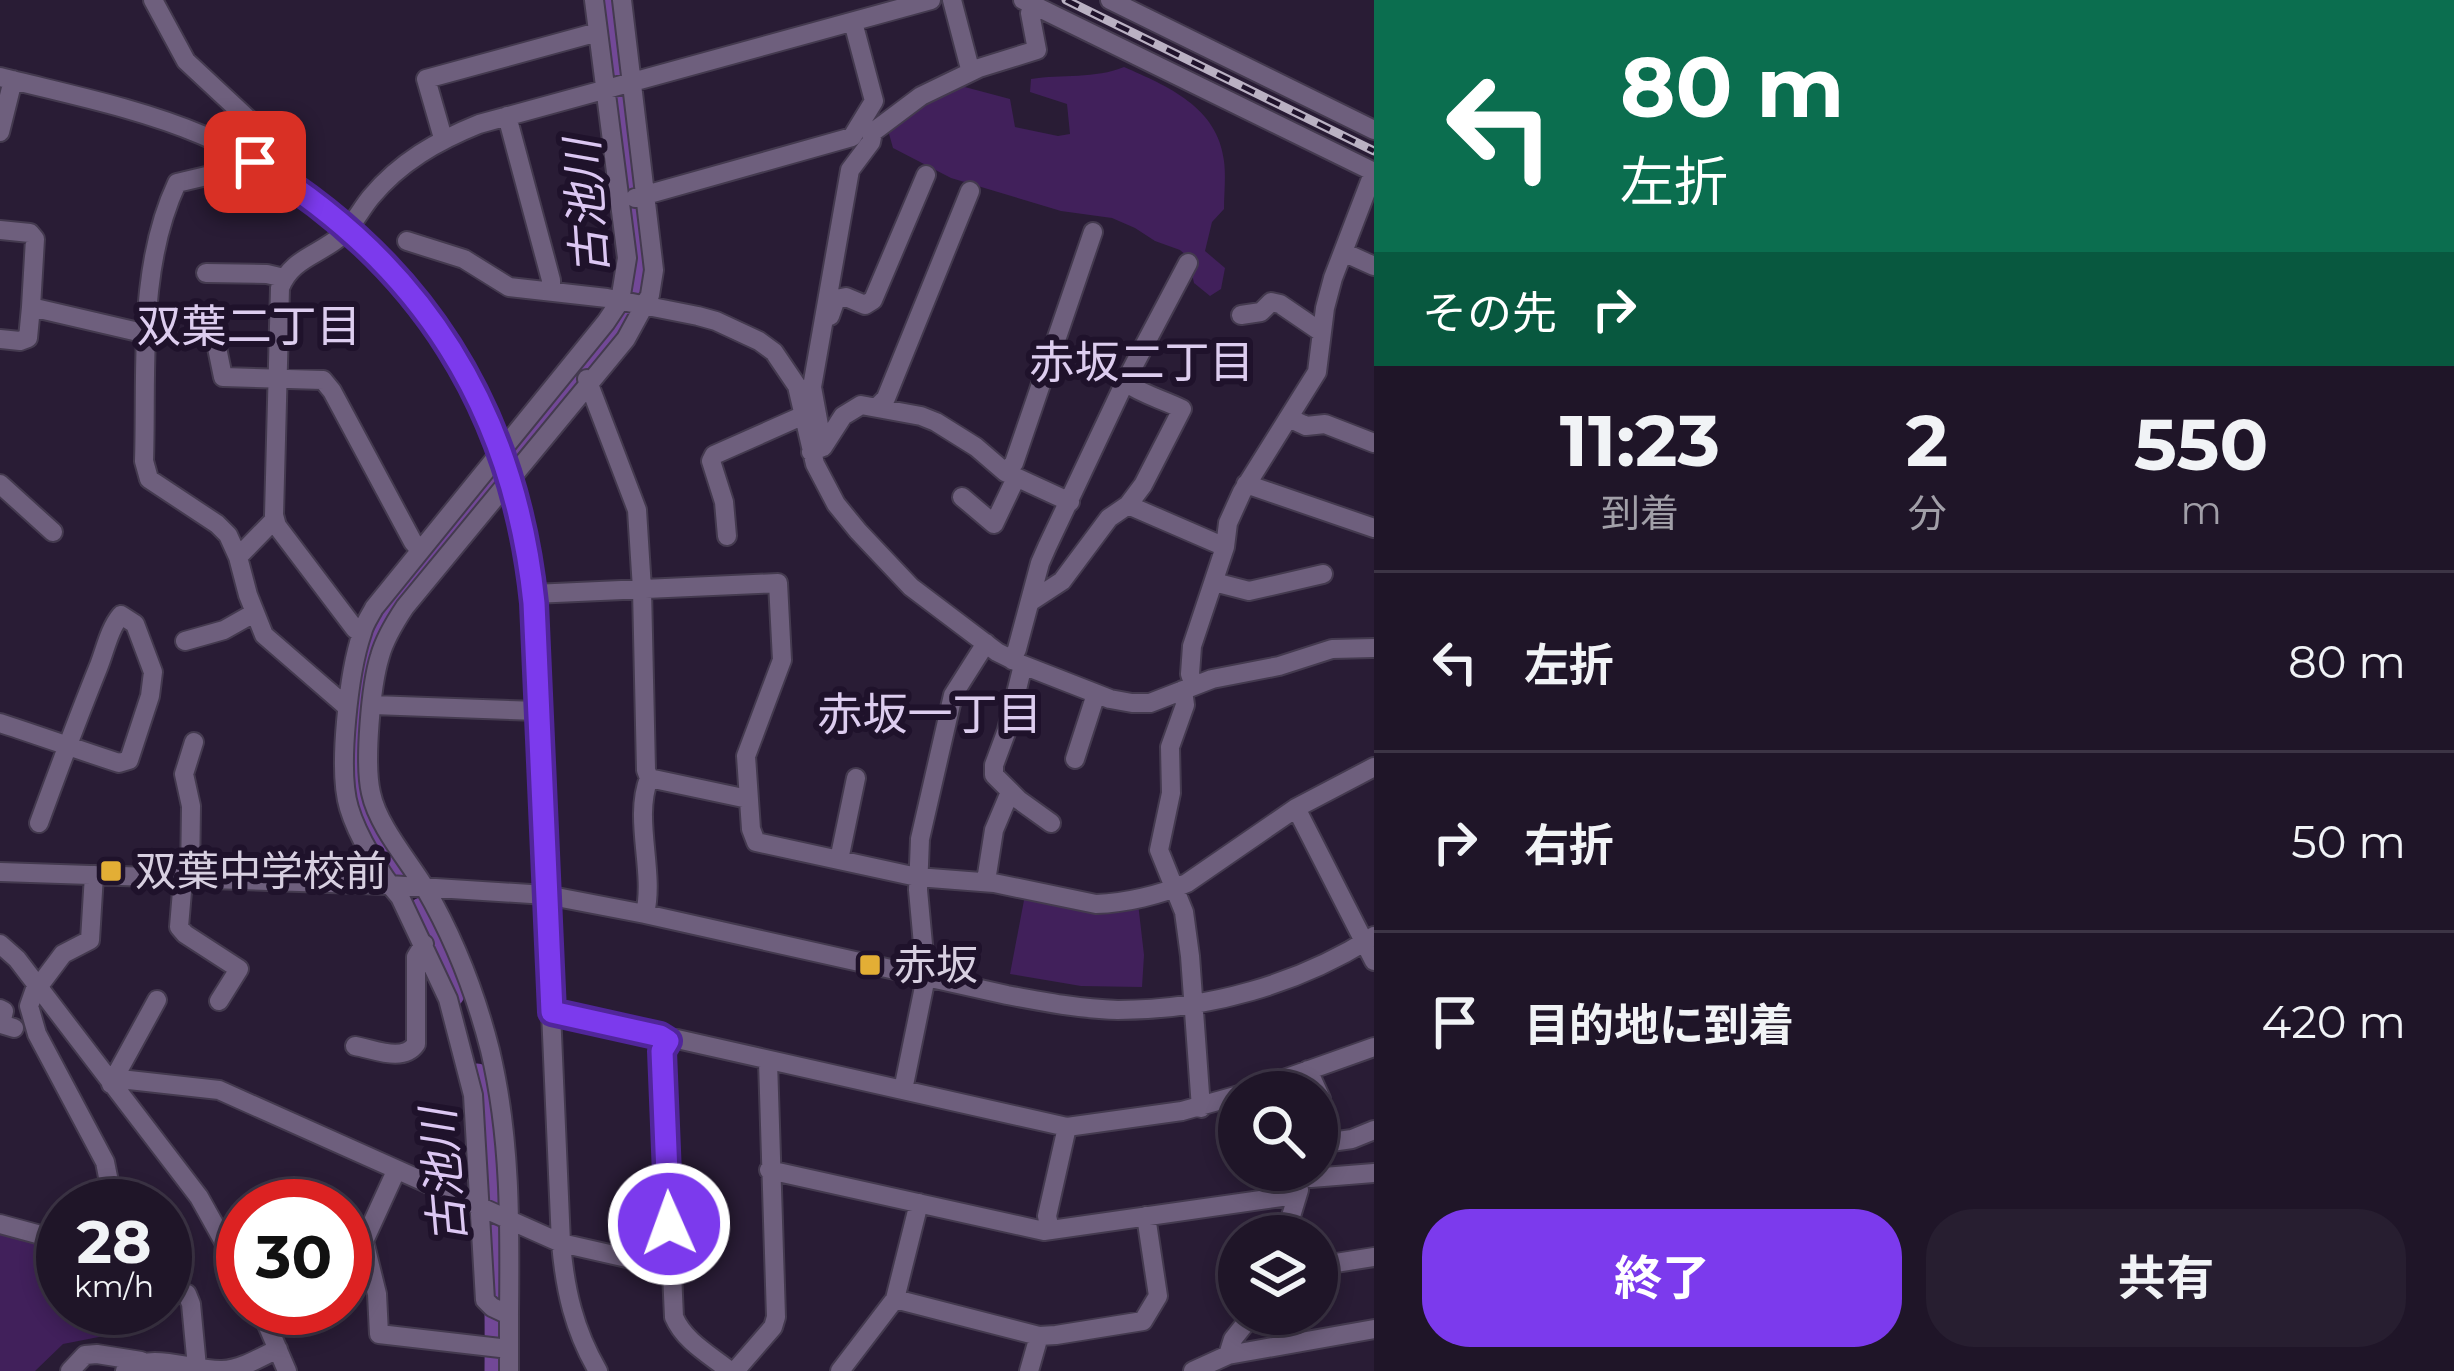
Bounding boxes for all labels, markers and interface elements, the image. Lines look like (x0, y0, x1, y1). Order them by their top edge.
text: 80 m (1620, 36, 1844, 138)
icon: left (1422, 48, 1578, 204)
pin (204, 111, 306, 213)
icon: arrive (222, 129, 288, 195)
water label: 古池川 (553, 134, 618, 276)
text: 左折 (1620, 149, 1728, 215)
icon: right (1581, 276, 1647, 342)
text: その先 (1422, 285, 1557, 340)
district label: 双葉二丁目 (136, 298, 362, 353)
district label: 赤坂二丁目 (1029, 334, 1255, 389)
text: 11:23 (1560, 396, 1720, 484)
text: 2 (1906, 396, 1948, 484)
text: 550 (2134, 400, 2268, 488)
text: m (2180, 486, 2222, 534)
text: 到着 (1601, 489, 1679, 537)
text: 分 (1908, 489, 1947, 537)
icon: left (1422, 629, 1488, 695)
text: 80 m (2288, 634, 2406, 689)
text: 左折 (1524, 637, 1614, 692)
district label: 赤坂一丁目 (817, 686, 1043, 741)
icon: right (1422, 809, 1488, 875)
text: 50 m (2291, 814, 2406, 869)
text: 右折 (1524, 817, 1614, 872)
place label: 双葉中学校前 (135, 845, 387, 897)
marker: 双葉中学校前 (98, 858, 124, 884)
place label: 赤坂 (894, 939, 978, 991)
marker: 赤坂 (857, 952, 883, 978)
icon: arrive (1422, 989, 1488, 1055)
text: 420 m (2262, 994, 2406, 1049)
text: 目的地に到着 (1524, 997, 1794, 1052)
map controls (1218, 1071, 1338, 1335)
button: search (1218, 1071, 1338, 1191)
water label: 古池川 (409, 1102, 476, 1246)
position arrow (606, 1161, 732, 1287)
speed limit sign: 30 (216, 1179, 372, 1335)
text: 28 (77, 1205, 152, 1278)
button: 終了 (1422, 1209, 1902, 1347)
button: 共有 (1926, 1209, 2406, 1347)
button: layers (1218, 1215, 1338, 1335)
text: km/h (74, 1268, 154, 1305)

